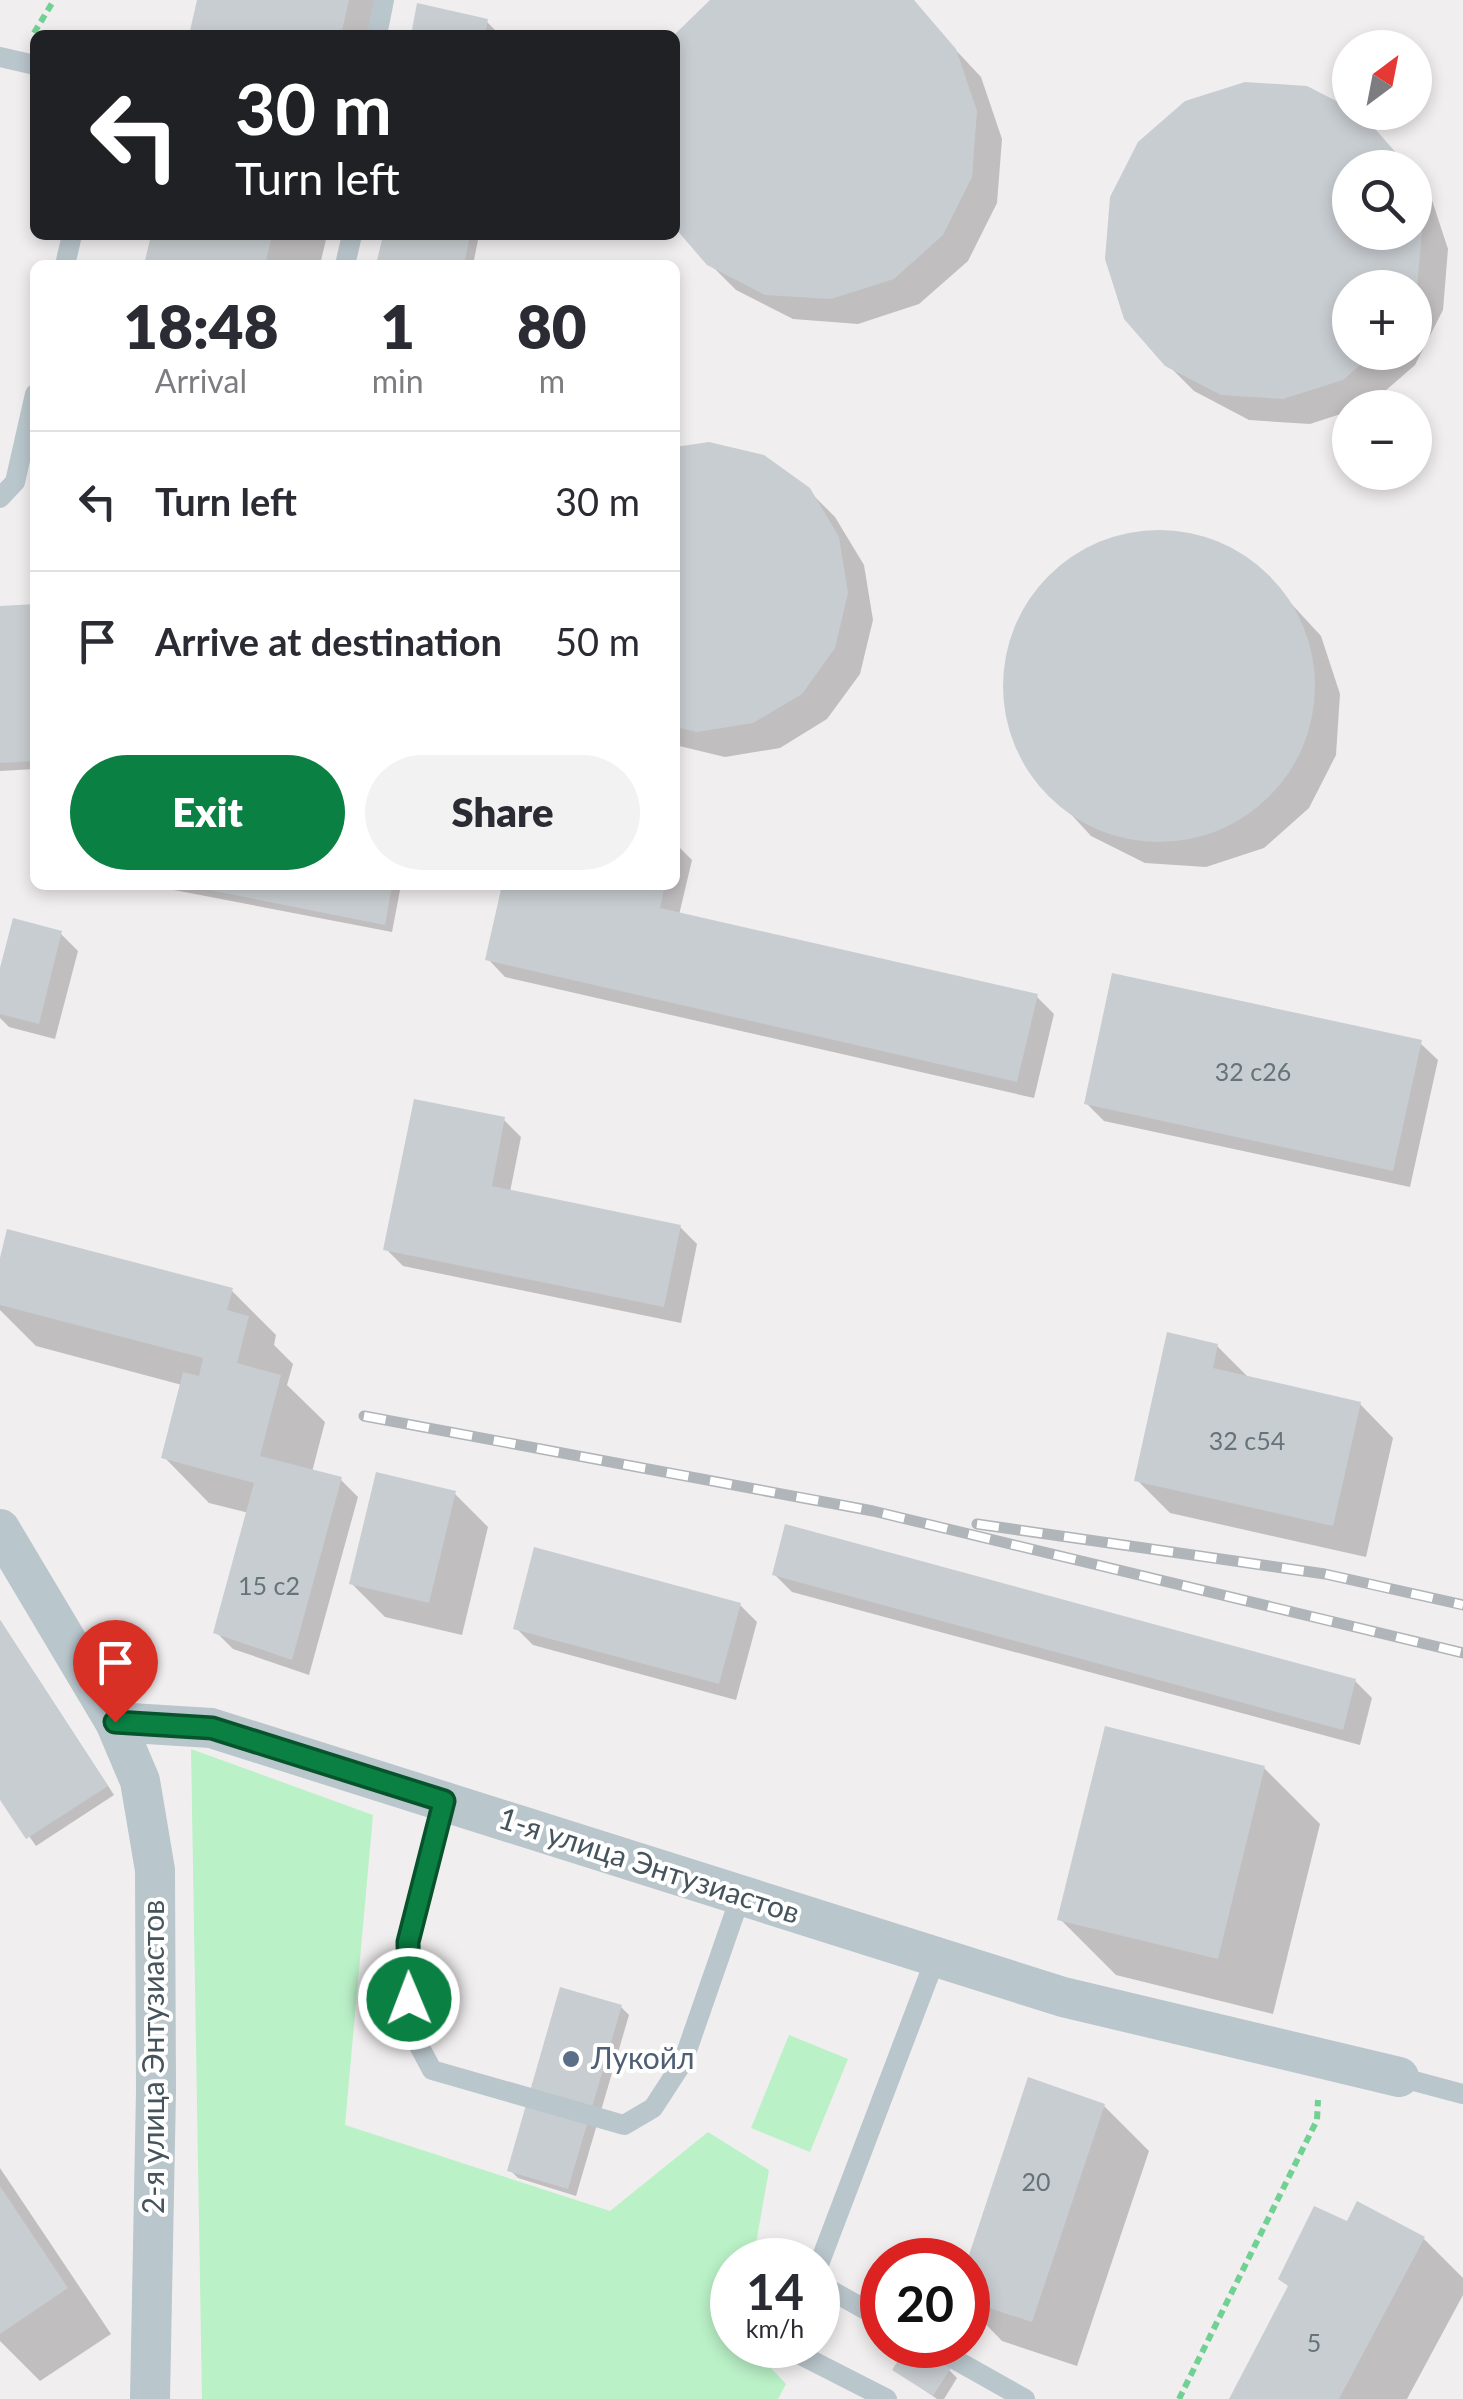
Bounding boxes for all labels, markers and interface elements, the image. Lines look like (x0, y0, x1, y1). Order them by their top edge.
north arrow (1332, 30, 1432, 130)
map controls (1332, 30, 1432, 490)
text: 30 m (235, 66, 392, 150)
icon: left (70, 70, 200, 200)
button: search (1332, 150, 1432, 250)
text: Turn left (235, 151, 400, 205)
button: + (1332, 270, 1432, 370)
text: 18:48 (123, 290, 278, 362)
text: 1 (380, 290, 415, 362)
text: 80 (517, 290, 587, 362)
text: Arrival (155, 361, 247, 400)
text: min (372, 361, 424, 400)
text: m (539, 361, 565, 400)
button: − (1332, 390, 1432, 490)
icon: left (70, 474, 125, 529)
text: Turn left (155, 478, 297, 524)
text: 30 m (555, 478, 640, 524)
icon: arrive (70, 614, 125, 669)
text: Arrive at destination (155, 618, 502, 664)
text: 50 m (555, 618, 640, 664)
button: Exit (70, 755, 345, 870)
button: Share (365, 755, 640, 870)
house number: 32 с26 (1215, 1056, 1291, 1086)
house number: 32 с54 (1209, 1425, 1285, 1455)
house number: 15 с2 (238, 1570, 300, 1600)
pin (73, 1620, 158, 1723)
icon: arrive (88, 1635, 143, 1690)
street label: 1-я улица Энтузиастов (495, 1798, 805, 1930)
street label: 2-я улица Энтузиастов (134, 1900, 170, 2214)
position arrow (357, 1947, 461, 2051)
place label: Лукойл (590, 2039, 695, 2075)
marker: Лукойл (560, 2048, 582, 2070)
house number: 20 (1021, 2166, 1051, 2196)
speed limit sign: 20 (860, 2238, 990, 2368)
text: 14 (746, 2261, 804, 2321)
text: km/h (746, 2313, 804, 2343)
house number: 5 (1307, 2327, 1321, 2357)

